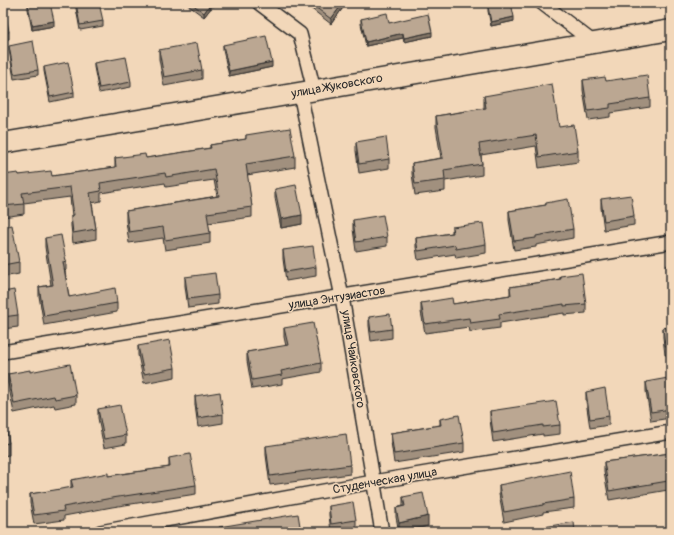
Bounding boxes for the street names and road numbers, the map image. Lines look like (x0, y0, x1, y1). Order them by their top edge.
street label: улица Жуковского (289, 70, 384, 102)
street label: улица Энтузиастов (287, 283, 387, 313)
street label: улица Чайковского (338, 308, 368, 410)
street label: Студенческая улица (332, 464, 439, 498)

